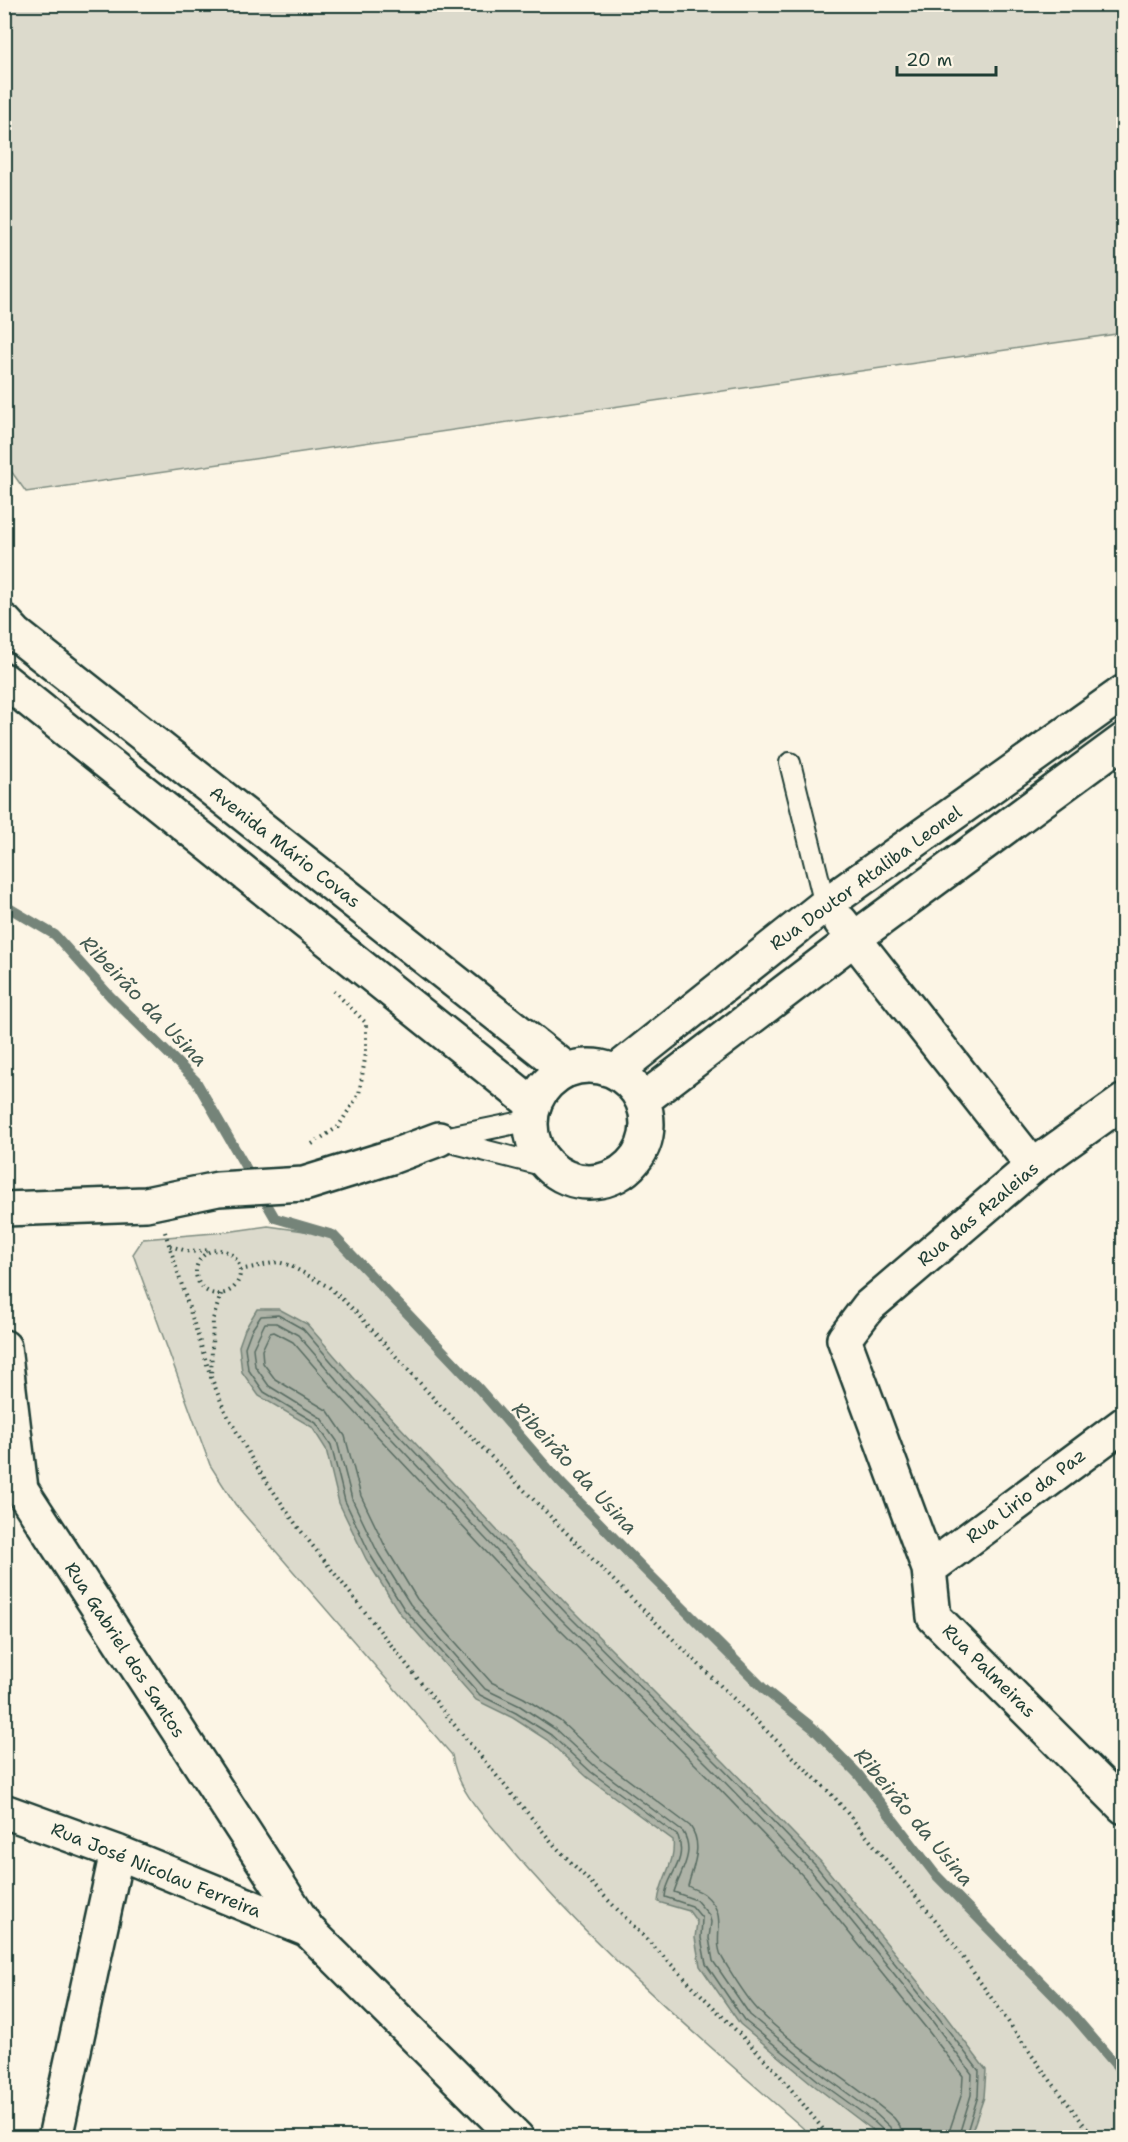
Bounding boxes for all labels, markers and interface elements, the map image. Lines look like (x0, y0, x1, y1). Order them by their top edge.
scale bar (897, 39, 996, 77)
text: 20 m (906, 48, 952, 72)
street label: Avenida Mário Covas (205, 781, 365, 913)
street label: Rua Doutor Ataliba Leonel (765, 800, 967, 956)
water label: Ribeirão da Usina (75, 930, 213, 1072)
street label: Rua das Azaleias (912, 1156, 1044, 1272)
water label: Ribeirão da Usina (507, 1396, 643, 1540)
street label: Rua Lirio da Paz (961, 1443, 1091, 1549)
street label: Rua Gabriel dos Santos (59, 1558, 191, 1742)
street label: Rua Palmeiras (937, 1619, 1041, 1723)
water label: Ribeirão da Usina (849, 1742, 979, 1892)
street label: Rua José Nicolau Ferreira (47, 1817, 265, 1923)

